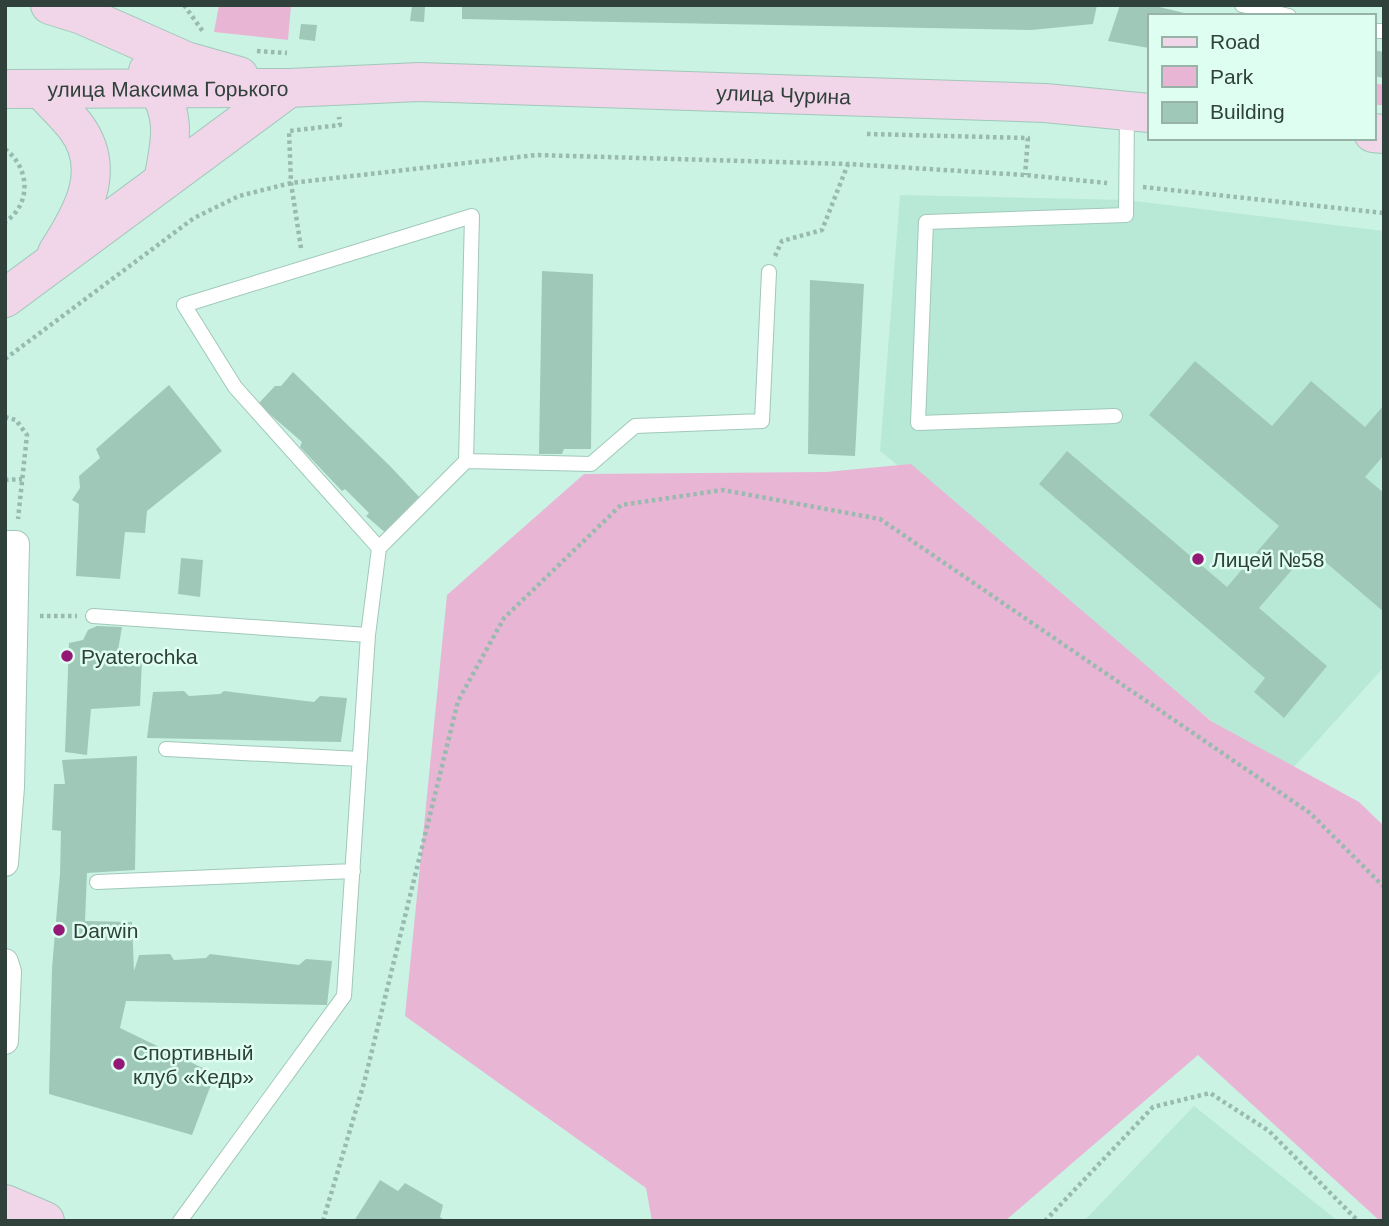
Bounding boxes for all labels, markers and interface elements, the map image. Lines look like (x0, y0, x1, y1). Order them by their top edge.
legend (1148, 14, 1375, 140)
text: Road (1210, 30, 1260, 53)
text: Park (1210, 65, 1254, 88)
street label: улица Максима Горького (47, 77, 289, 100)
street label: улица Чурина (716, 80, 852, 108)
text: Building (1210, 100, 1285, 123)
place label: Лицей №58 (1212, 548, 1324, 571)
marker: Лицей №58 (1190, 551, 1206, 567)
place label: Pyaterochka (81, 645, 198, 668)
marker: Pyaterochka (59, 648, 75, 664)
place label: Darwin (73, 919, 138, 942)
marker: Darwin (51, 922, 67, 938)
place label: Спортивный клуб «Кедр» (133, 1041, 254, 1088)
marker: Спортивный клуб «Кедр» (111, 1056, 127, 1072)

